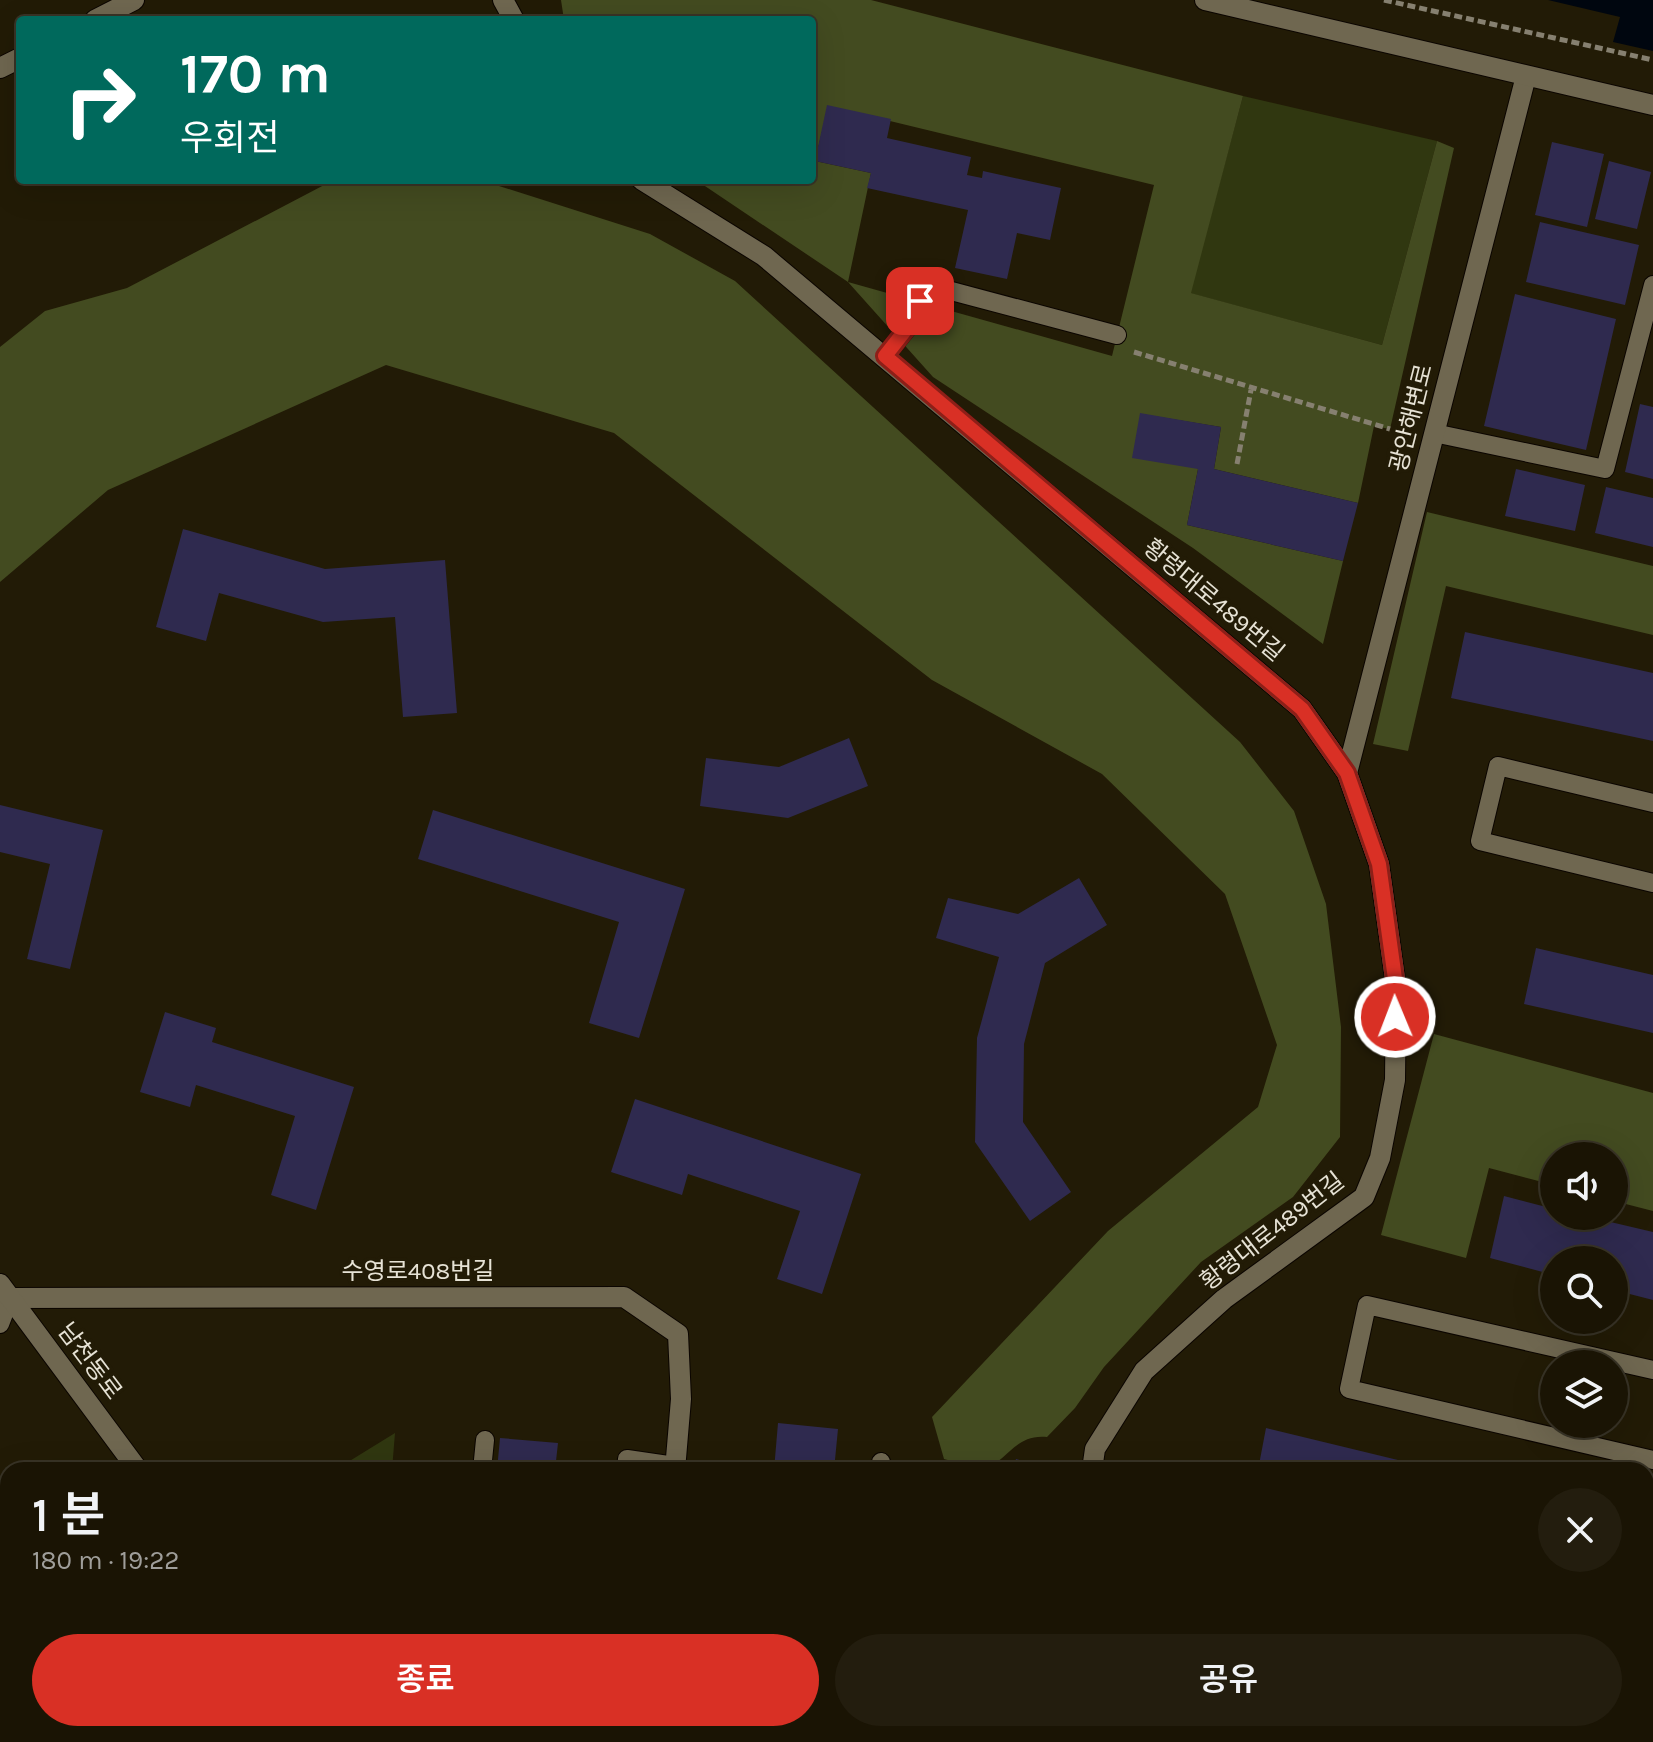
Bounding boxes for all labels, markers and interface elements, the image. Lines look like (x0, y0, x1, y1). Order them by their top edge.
text: 170 m (180, 41, 331, 106)
icon: right (48, 48, 152, 152)
text: 우회전 (180, 117, 279, 159)
pin (886, 267, 954, 335)
icon: arrive (898, 279, 942, 323)
street label: 광안해변로 (1384, 361, 1438, 475)
street label: 황령대로489번길 (1138, 533, 1290, 667)
position arrow (1353, 975, 1437, 1059)
map controls (1540, 1142, 1628, 1438)
button: sound (1540, 1142, 1628, 1230)
street label: 황령대로489번길 (1195, 1166, 1349, 1296)
button: search (1540, 1246, 1628, 1334)
street label: 수영로408번길 (342, 1257, 494, 1285)
street label: 남천동로 (52, 1317, 128, 1405)
button: layers (1540, 1350, 1628, 1438)
text: 1 분 (32, 1487, 105, 1543)
button: close (1538, 1488, 1622, 1572)
text: 180 m · 19:22 (32, 1545, 179, 1576)
button: 종료 (32, 1634, 819, 1726)
button: 공유 (835, 1634, 1622, 1726)

